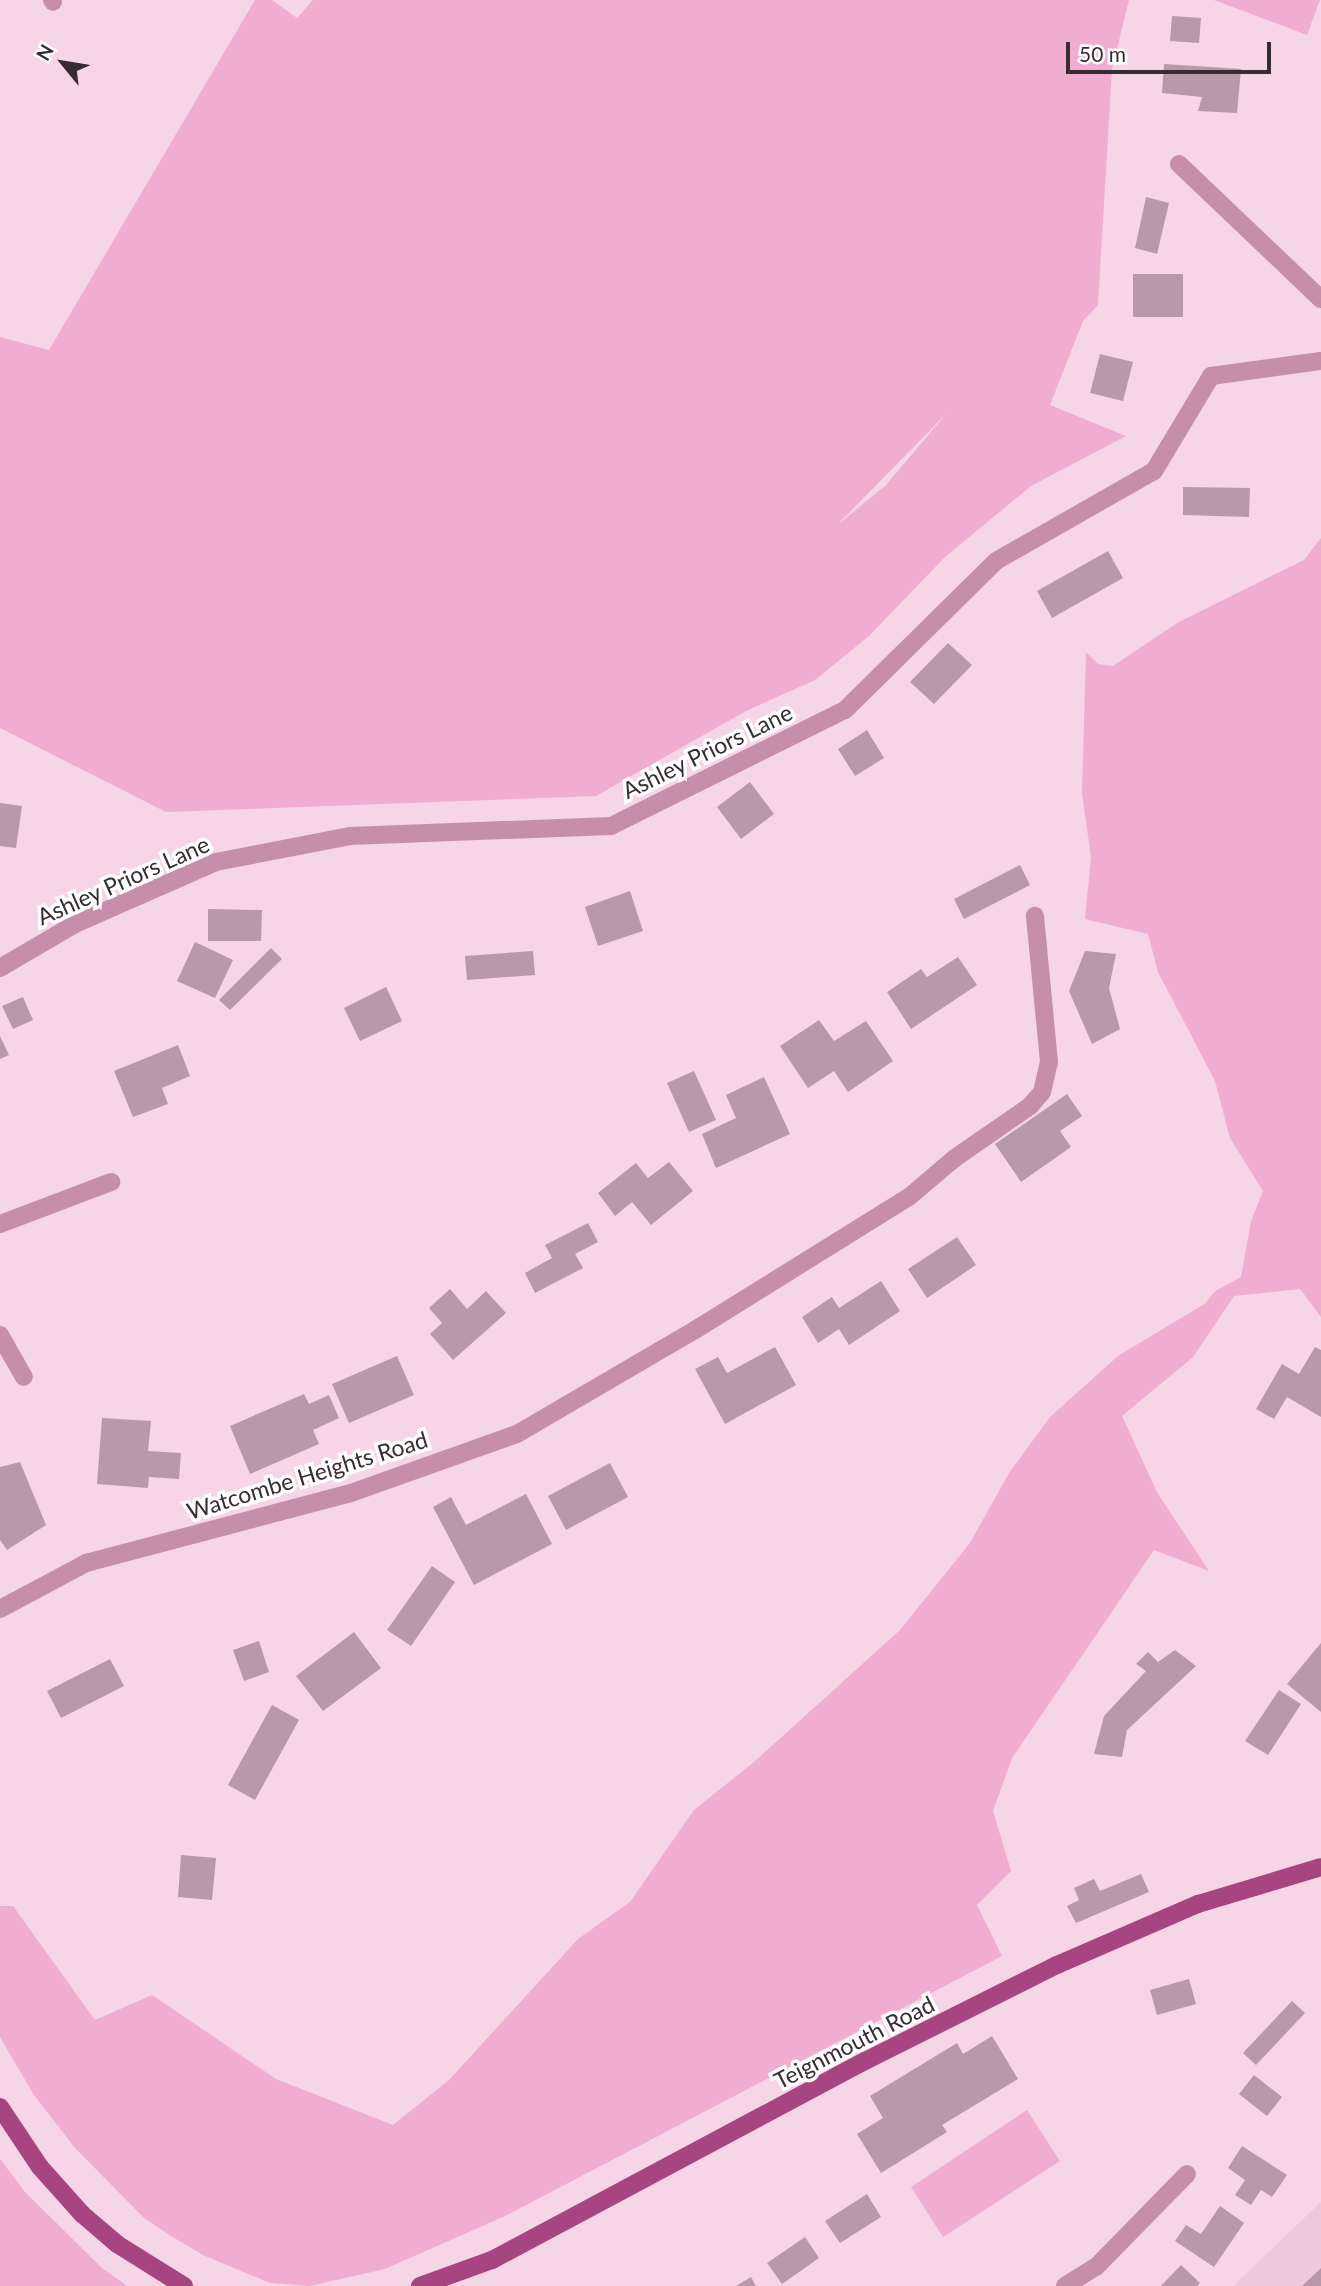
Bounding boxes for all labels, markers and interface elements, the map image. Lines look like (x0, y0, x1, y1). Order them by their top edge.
north arrow (28, 28, 98, 98)
scale bar (1069, 28, 1274, 72)
text: N (31, 40, 58, 64)
text: 50 m (1079, 41, 1126, 66)
street label: Ashley Priors Lane (617, 698, 797, 804)
street label: Ashley Priors Lane (32, 830, 214, 930)
street label: Watcombe Heights Road (183, 1425, 431, 1525)
street label: Teignmouth Road (769, 1990, 939, 2094)

